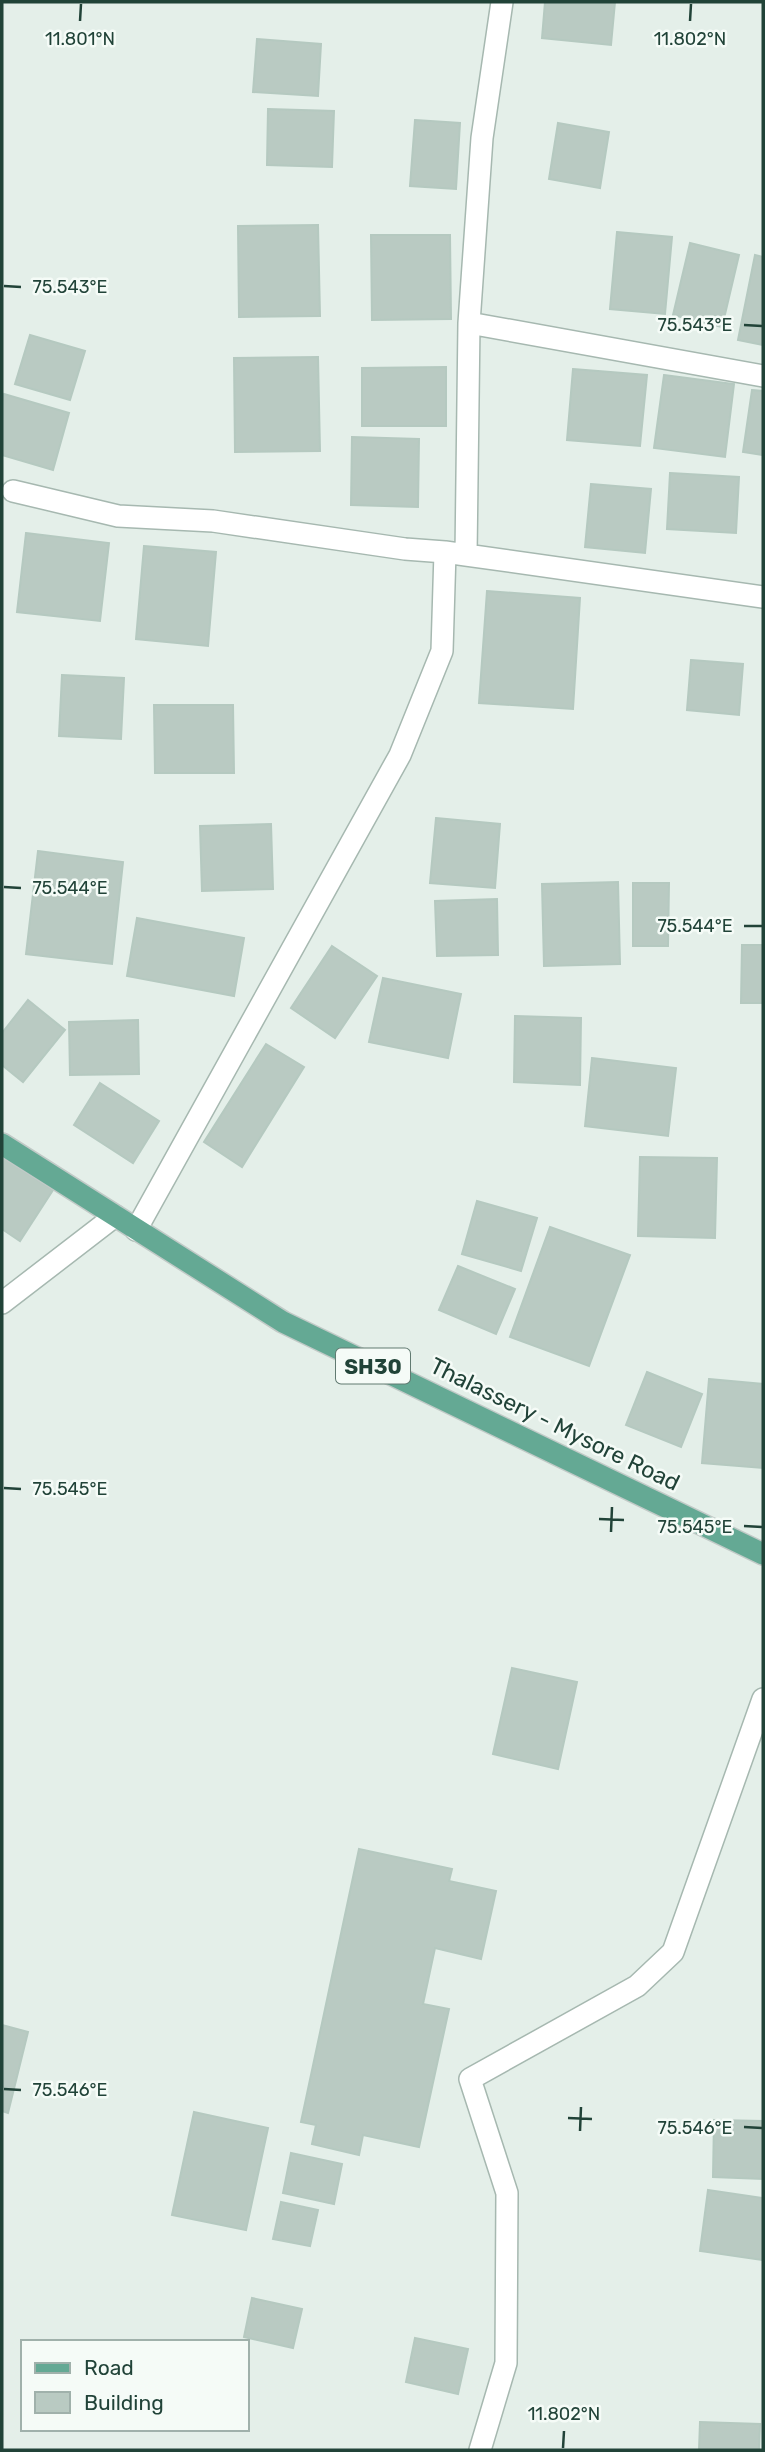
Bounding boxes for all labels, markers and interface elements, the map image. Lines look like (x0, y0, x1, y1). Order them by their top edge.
text: 11.801°N (45, 28, 115, 50)
text: 11.802°N (654, 28, 726, 50)
text: 75.543°E (33, 276, 107, 298)
text: 75.543°E (658, 314, 732, 336)
text: 75.544°E (32, 877, 108, 899)
text: 75.544°E (657, 915, 733, 937)
road number: SH30 (336, 1348, 410, 1384)
street label: Thalassery - Mysore Road (426, 1351, 684, 1497)
text: 75.545°E (33, 1478, 107, 1500)
text: 75.545°E (658, 1516, 732, 1538)
text: 75.546°E (33, 2079, 107, 2101)
text: 75.546°E (658, 2117, 732, 2139)
legend (21, 2340, 248, 2431)
text: Road (84, 2355, 134, 2380)
text: Building (84, 2390, 164, 2415)
text: 11.802°N (528, 2403, 600, 2425)

